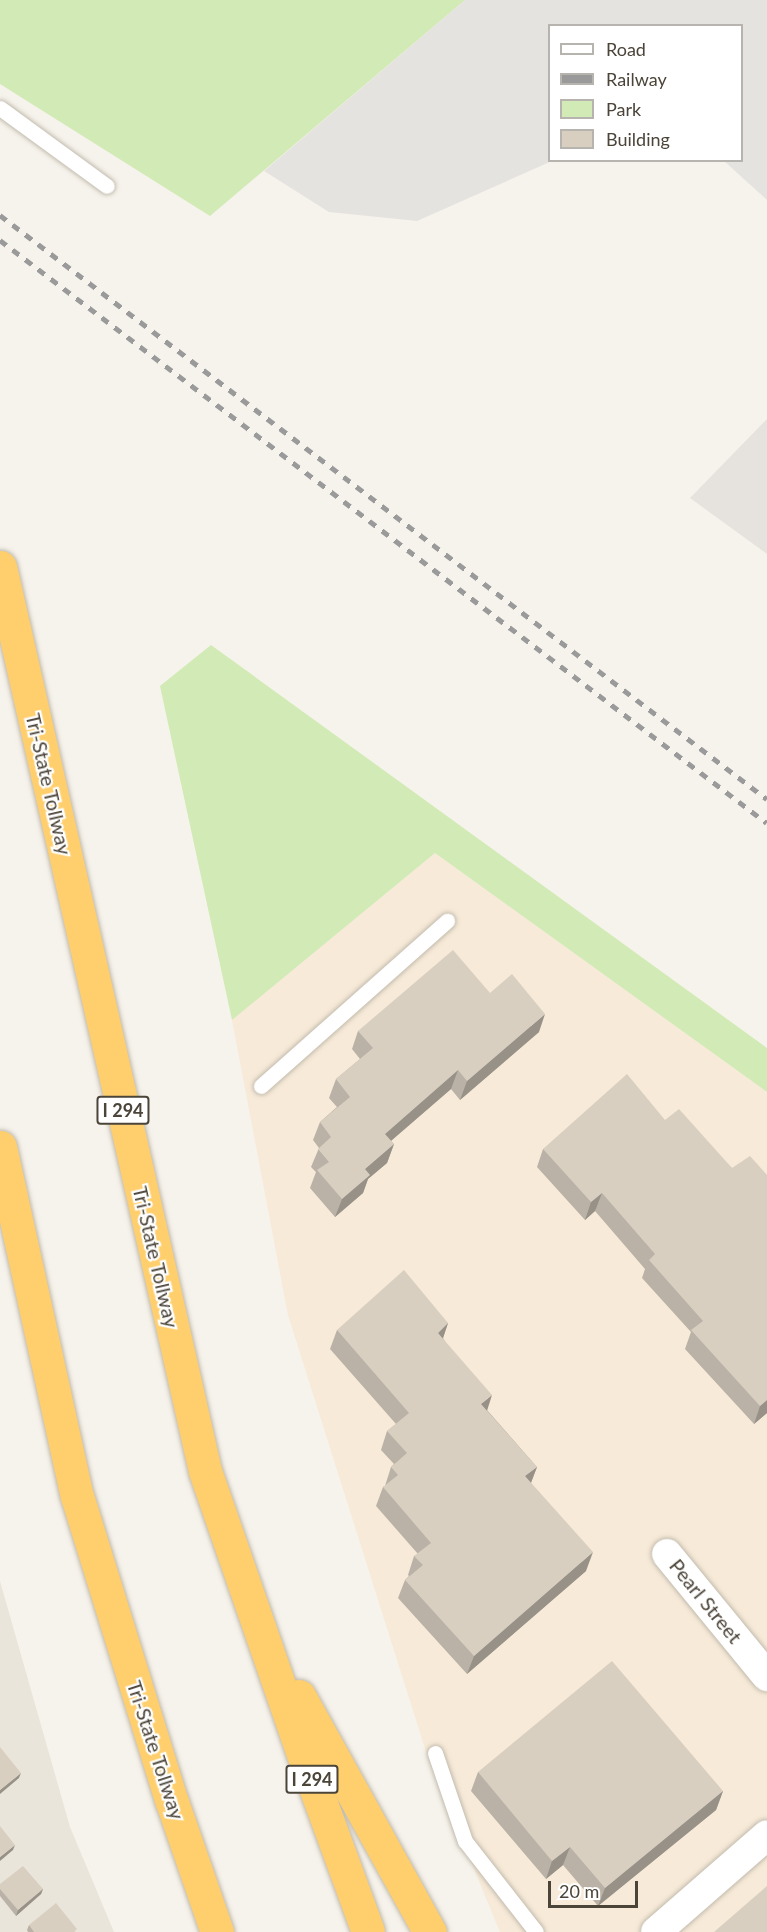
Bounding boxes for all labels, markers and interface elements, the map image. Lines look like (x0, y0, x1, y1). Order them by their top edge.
legend (548, 24, 743, 162)
text: Road (606, 38, 646, 60)
text: Railway (606, 68, 667, 90)
text: Park (606, 98, 641, 120)
text: Building (606, 128, 670, 150)
street label: Tri-State Tollway (21, 711, 77, 857)
road number: I 294 (96, 1095, 150, 1125)
street label: Tri-State Tollway (128, 1184, 184, 1330)
street label: Pearl Street (665, 1554, 747, 1648)
street label: Tri-State Tollway (122, 1677, 190, 1823)
road number: I 294 (285, 1764, 339, 1794)
scale bar (551, 1869, 641, 1907)
text: 20 m (559, 1880, 599, 1902)

